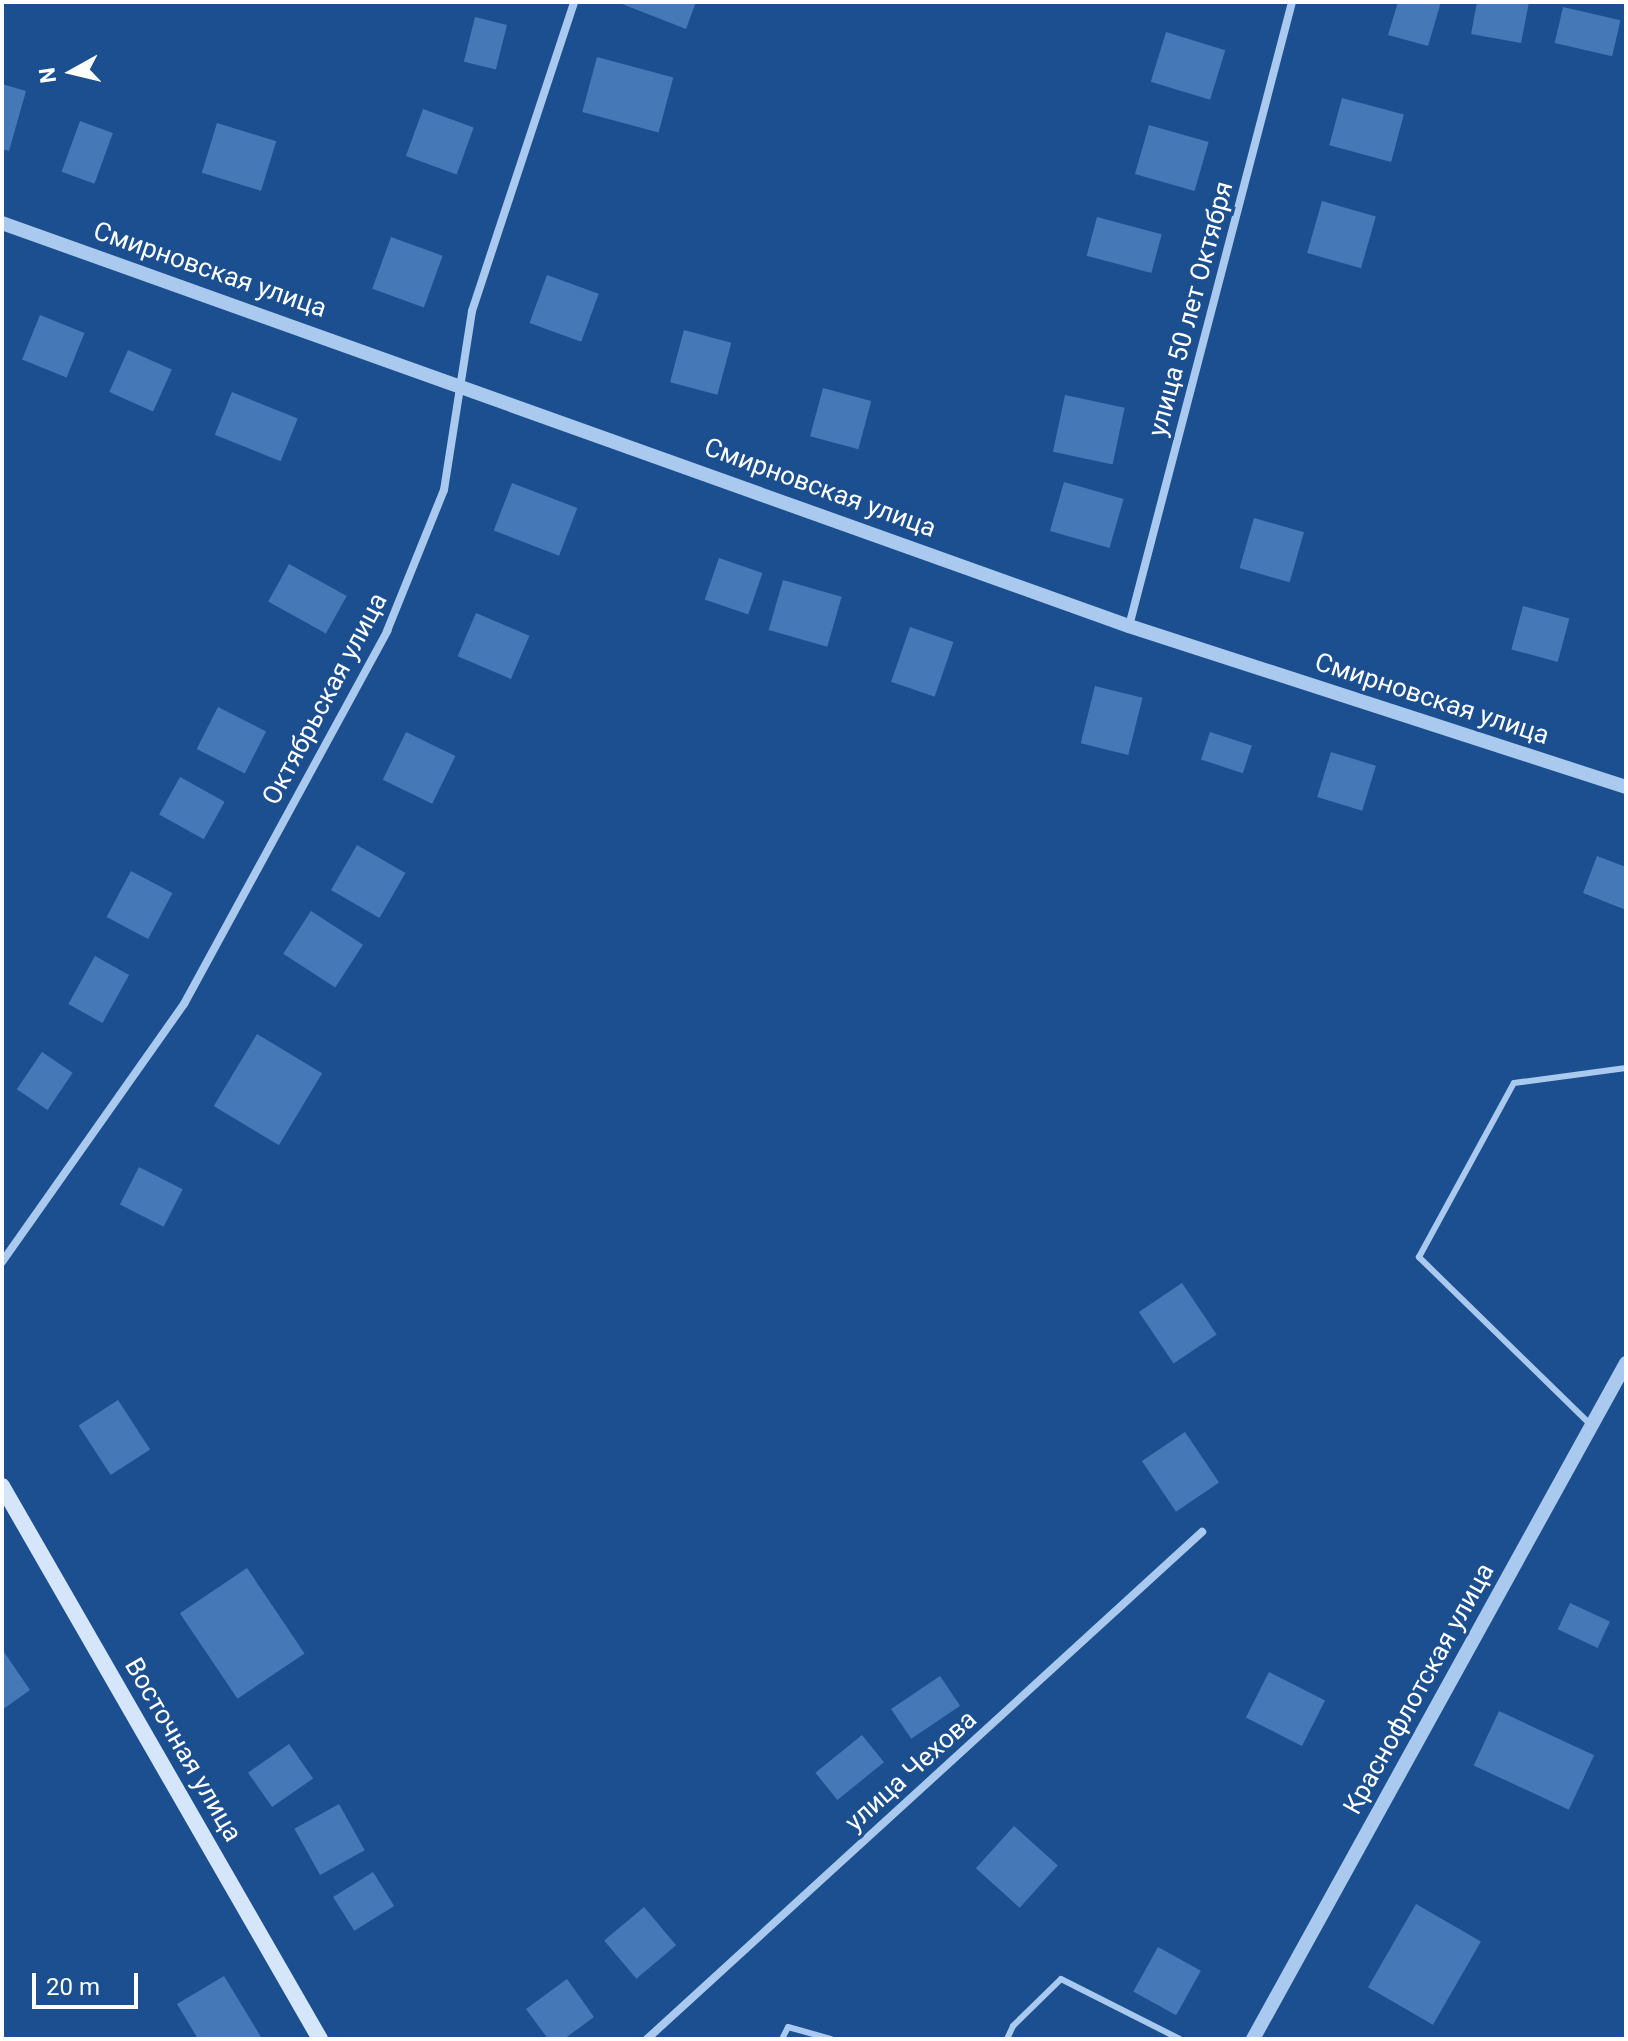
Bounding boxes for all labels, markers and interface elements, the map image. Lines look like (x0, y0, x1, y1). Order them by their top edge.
north arrow (32, 32, 112, 112)
text: N (34, 66, 61, 85)
street label: улица 50 лет Октября (1142, 178, 1240, 440)
street label: Смирновская улица (89, 215, 331, 325)
street label: Смирновская улица (700, 432, 940, 544)
street label: Октябрьская улица (256, 588, 394, 810)
street label: Смирновская улица (1311, 646, 1553, 752)
street label: Краснофлотская улица (1337, 1558, 1501, 1820)
street label: Восточная улица (118, 1653, 248, 1847)
street label: улица Чехова (839, 1704, 983, 1838)
scale bar (36, 1957, 142, 2007)
text: 20 m (46, 1973, 100, 2001)

